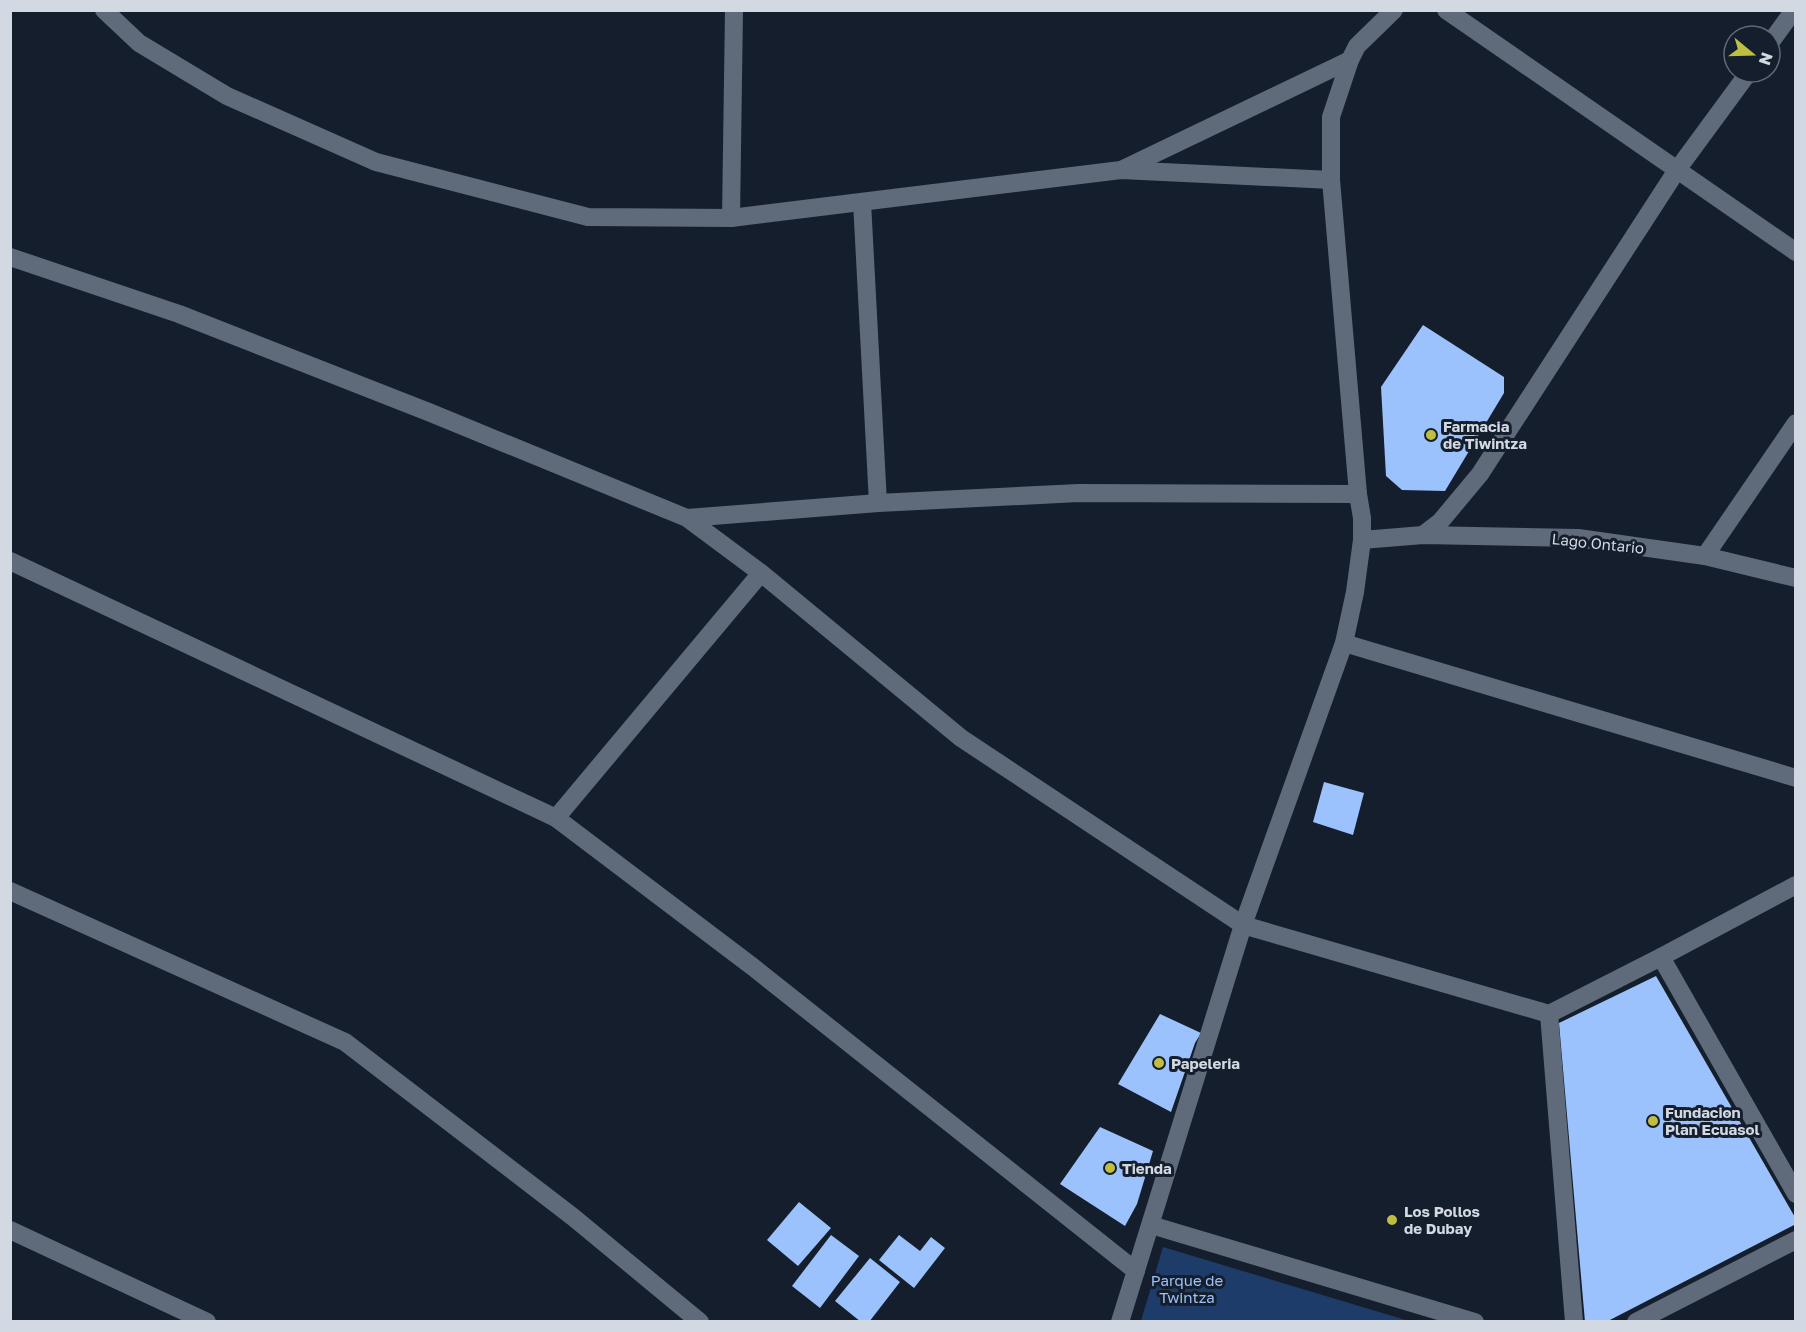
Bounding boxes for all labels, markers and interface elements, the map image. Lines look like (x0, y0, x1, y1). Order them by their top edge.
north arrow (1722, 24, 1782, 84)
text: N (1755, 50, 1778, 68)
place label: Farmacia de Tiwintza (1443, 417, 1527, 452)
marker: Farmacia de Tiwintza (1424, 428, 1438, 442)
street label: Lago Ontario (1551, 529, 1645, 557)
place label: Papeleria (1171, 1054, 1240, 1072)
marker: Papeleria (1152, 1056, 1166, 1070)
place label: Fundacion Plan Ecuasol (1665, 1103, 1760, 1138)
marker: Fundacion Plan Ecuasol (1646, 1114, 1660, 1128)
place label: Tienda (1122, 1159, 1172, 1177)
marker: Tienda (1103, 1161, 1117, 1175)
place label: Los Pollos de Dubay (1404, 1202, 1480, 1237)
marker: Los Pollos de Dubay (1385, 1213, 1399, 1227)
park label: Parque de Twintza (1151, 1271, 1224, 1306)

